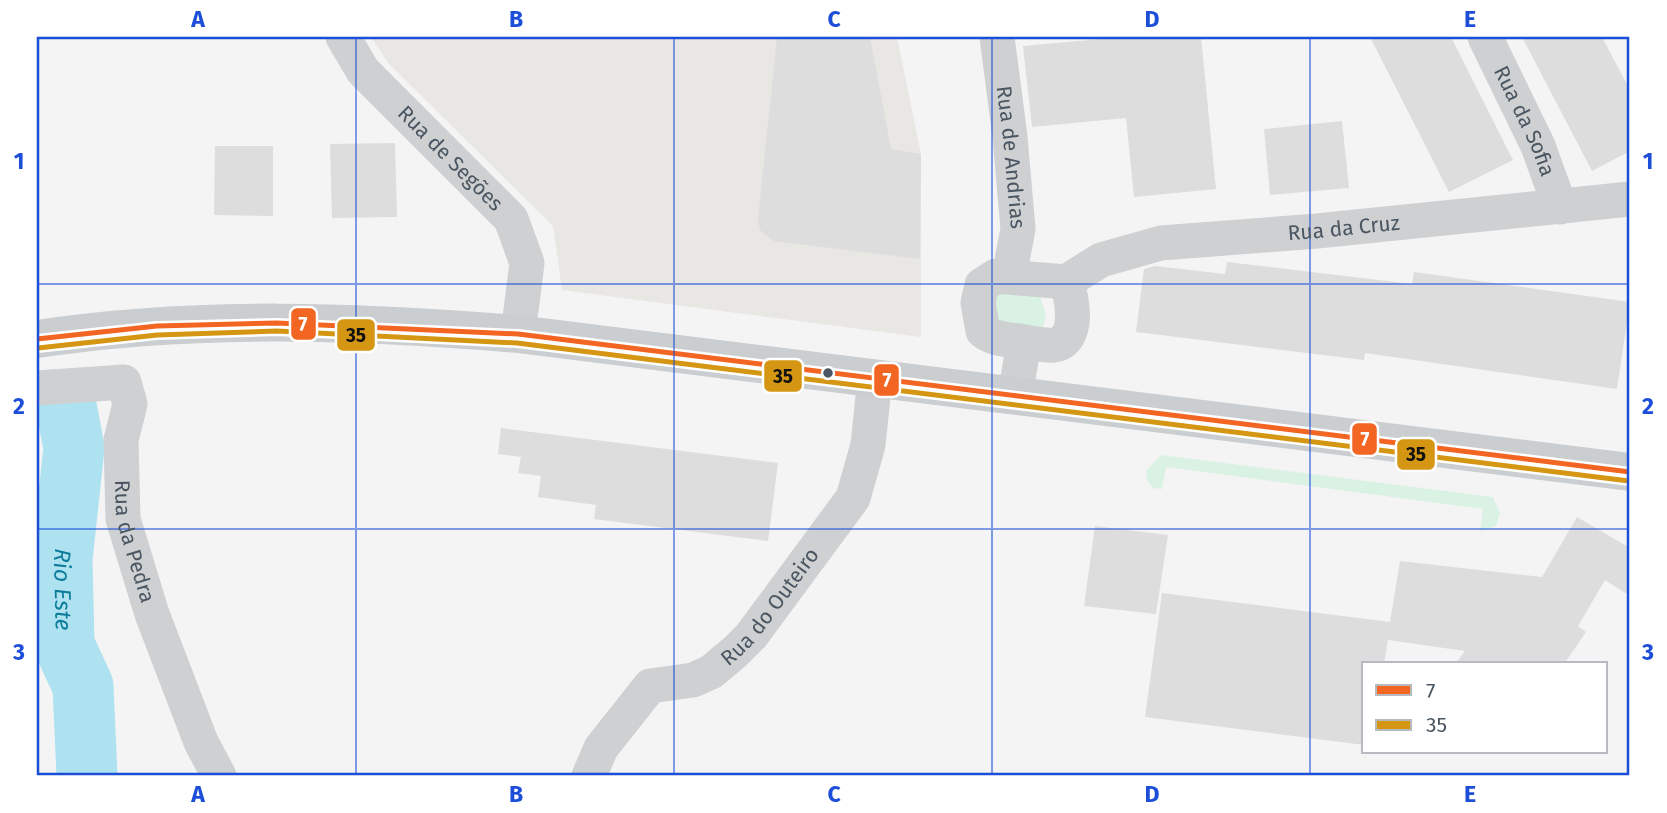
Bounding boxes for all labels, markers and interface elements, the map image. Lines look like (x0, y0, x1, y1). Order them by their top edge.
text: A (190, 5, 205, 33)
text: B (509, 5, 523, 33)
text: C (827, 5, 841, 33)
text: D (1145, 5, 1160, 33)
text: E (1464, 5, 1476, 33)
street label: Rua da Sofia (1488, 62, 1561, 180)
street label: Rua de Andrias (990, 84, 1031, 230)
street label: Rua de Segões (392, 100, 509, 217)
text: 1 (14, 147, 24, 175)
text: 1 (1643, 147, 1653, 175)
street label: Rua da Cruz (1287, 210, 1401, 246)
line badge: 7 (290, 307, 317, 341)
text: 7 (299, 313, 308, 336)
line badge: 35 (336, 318, 376, 352)
text: 35 (345, 324, 366, 347)
line badge: 35 (763, 359, 803, 393)
line badge: 7 (873, 363, 900, 397)
text: 35 (772, 365, 793, 388)
unlabelled marker (821, 366, 835, 380)
text: 7 (883, 369, 892, 392)
text: 2 (13, 392, 25, 420)
text: 2 (1642, 392, 1654, 420)
line badge: 7 (1351, 422, 1378, 456)
text: 7 (1361, 428, 1370, 451)
line badge: 35 (1396, 438, 1436, 471)
text: 35 (1405, 443, 1426, 466)
street label: Rua da Pedra (109, 480, 161, 606)
street label: Rua do Outeiro (715, 543, 825, 671)
water label: Rio Este (48, 547, 78, 631)
text: 3 (12, 638, 25, 666)
text: 3 (1641, 638, 1654, 666)
legend (1362, 662, 1608, 754)
text: 7 (1426, 678, 1435, 704)
text: 35 (1426, 712, 1447, 738)
text: A (190, 780, 205, 808)
text: B (509, 780, 523, 808)
text: C (827, 780, 841, 808)
text: D (1145, 780, 1160, 808)
text: E (1464, 780, 1476, 808)

